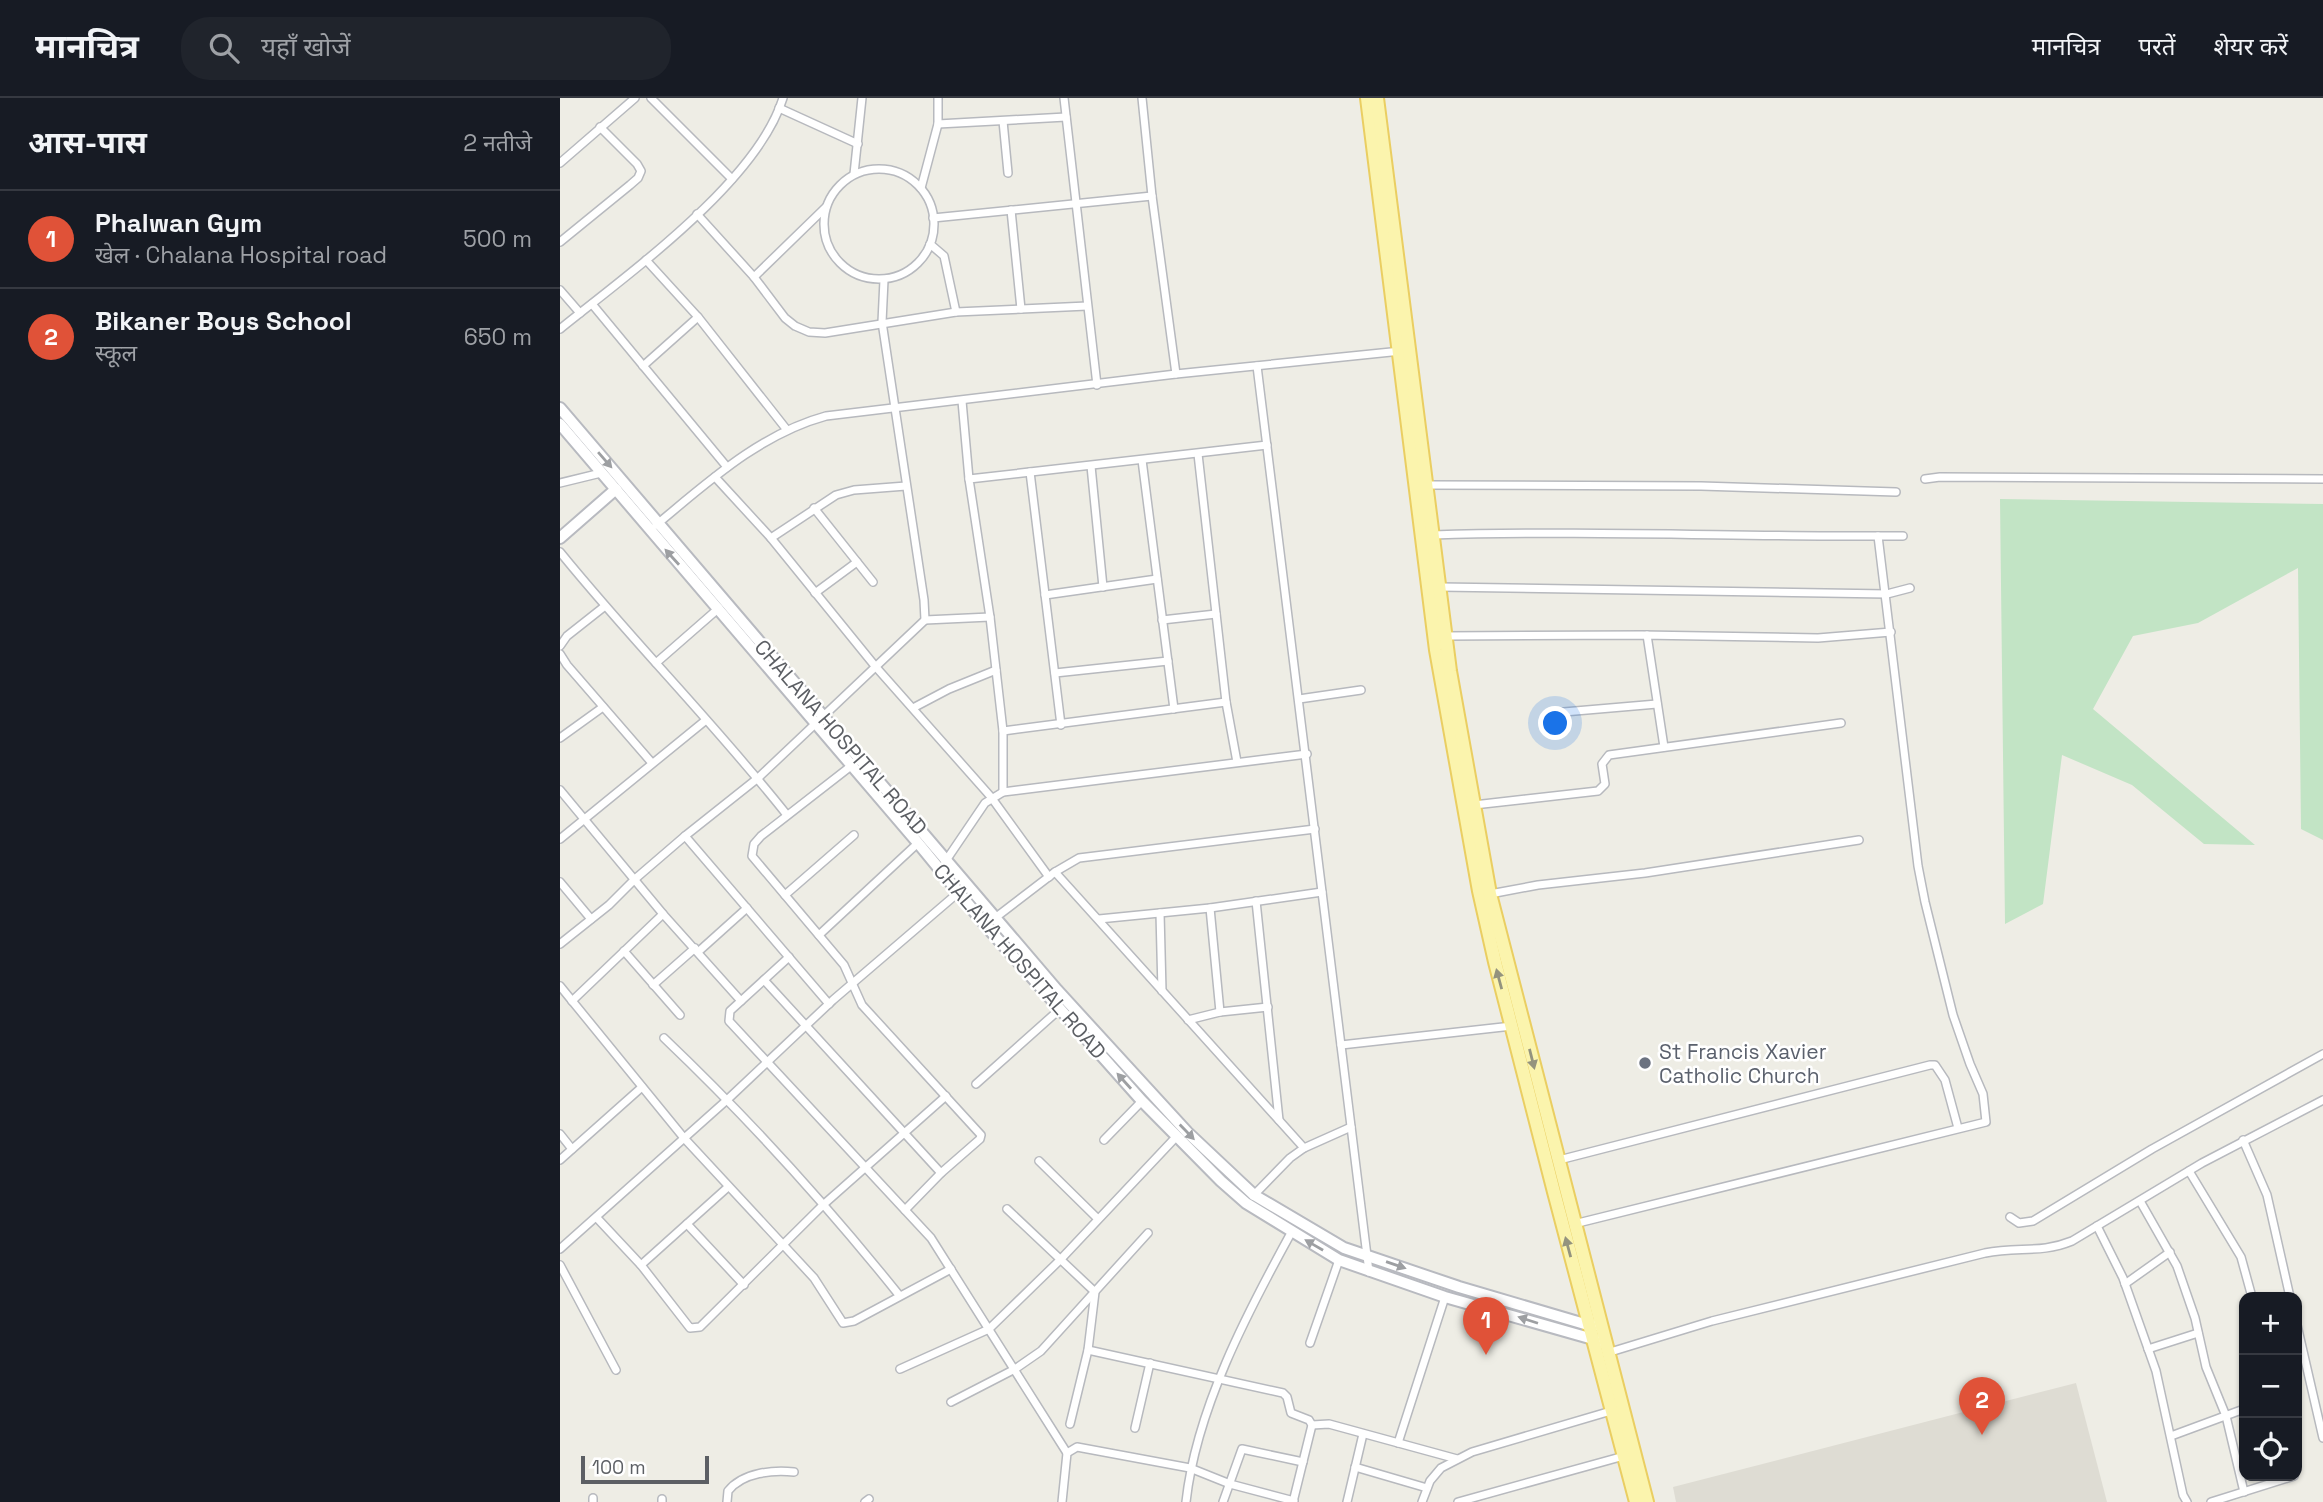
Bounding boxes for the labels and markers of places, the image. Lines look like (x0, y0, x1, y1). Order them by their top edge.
place label: St Francis Xavier Catholic Church (1659, 1038, 1827, 1089)
marker: St Francis Xavier Catholic Church (1637, 1055, 1653, 1071)
pin: 1 (1463, 1297, 1509, 1355)
pin: 2 (1959, 1377, 2005, 1435)

